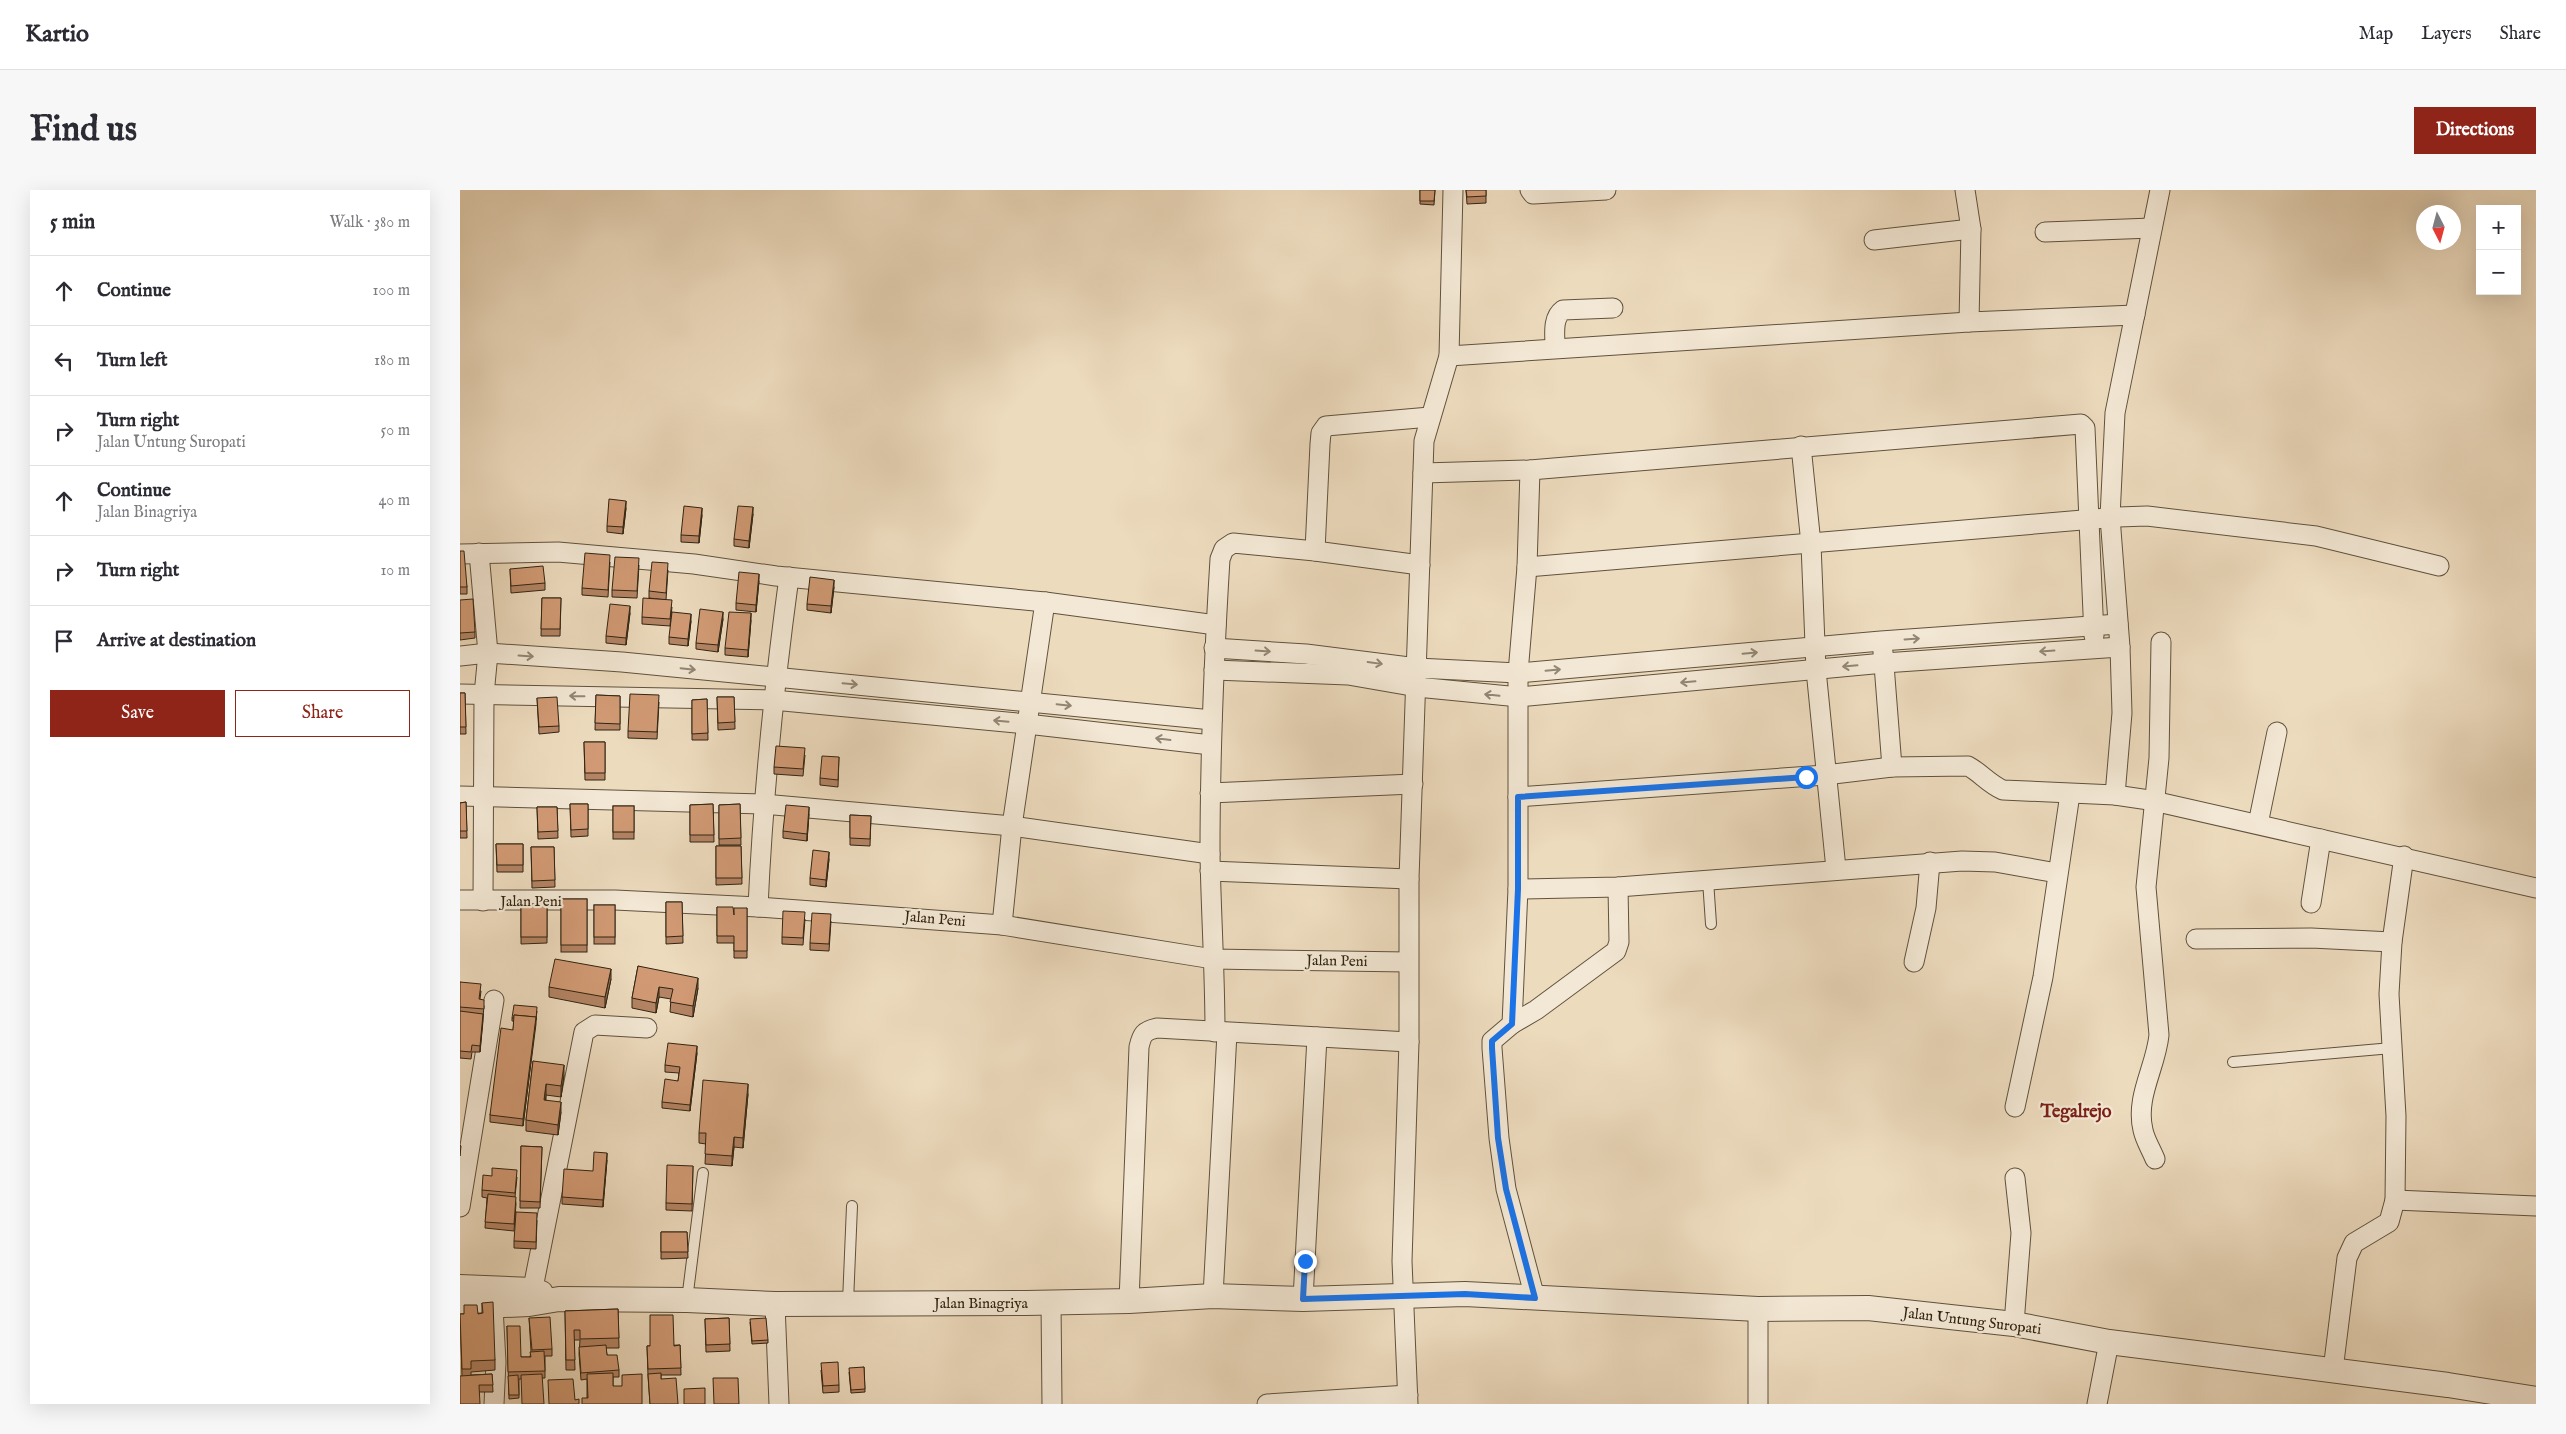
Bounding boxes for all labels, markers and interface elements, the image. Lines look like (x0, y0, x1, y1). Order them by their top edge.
text: Kartio (25, 19, 89, 50)
text: Map (2359, 23, 2393, 46)
text: Layers (2421, 23, 2472, 46)
text: Share (2500, 23, 2541, 46)
button: Directions (2414, 107, 2536, 154)
text: Find us (30, 108, 137, 153)
north arrow (2416, 205, 2461, 250)
map controls (2476, 205, 2521, 295)
button: + (2476, 205, 2521, 250)
text: 5 min (50, 209, 95, 236)
text: Walk · 380 m (329, 213, 410, 233)
button: − (2476, 250, 2521, 295)
icon: ahead (50, 277, 78, 305)
text: Continue (97, 279, 171, 303)
text: 100 m (373, 281, 410, 301)
icon: left (50, 347, 78, 375)
text: Turn left (97, 349, 168, 373)
text: 180 m (374, 351, 410, 371)
text: Turn right (97, 409, 179, 433)
icon: right (50, 417, 78, 445)
text: 50 m (381, 421, 410, 441)
text: Jalan Untung Suropati (97, 433, 246, 453)
text: Continue (97, 479, 171, 503)
icon: ahead (50, 487, 78, 515)
text: 40 m (378, 491, 410, 511)
text: Jalan Binagriya (97, 503, 197, 523)
icon: right (50, 557, 78, 585)
text: Turn right (97, 559, 179, 583)
text: 10 m (380, 561, 410, 581)
icon: arrive (50, 627, 78, 655)
text: Arrive at destination (97, 629, 256, 653)
one-way arrow (1903, 634, 1919, 643)
one-way arrow (2039, 646, 2055, 656)
one-way arrow (1255, 647, 1271, 656)
one-way arrow (1742, 649, 1758, 658)
one-way arrow (518, 651, 534, 660)
one-way arrow (1367, 658, 1383, 668)
one-way arrow (1842, 662, 1858, 671)
one-way arrow (680, 664, 696, 674)
one-way arrow (1545, 666, 1561, 675)
one-way arrow (1680, 677, 1696, 686)
one-way arrow (841, 680, 857, 689)
button: Save (50, 690, 225, 737)
button: Share (235, 690, 410, 737)
one-way arrow (1484, 690, 1500, 700)
one-way arrow (569, 692, 585, 701)
one-way arrow (1056, 700, 1072, 710)
one-way arrow (993, 717, 1009, 726)
one-way arrow (1155, 734, 1171, 744)
route start (1795, 766, 1818, 789)
street label: Jalan Peni (498, 892, 562, 911)
street label: Jalan Peni (902, 907, 966, 931)
street label: Jalan Peni (1304, 951, 1368, 971)
district label: Tegalrejo (2039, 1101, 2112, 1124)
route end (1294, 1250, 1317, 1273)
street label: Jalan Binagriya (932, 1294, 1028, 1313)
street label: Jalan Untung Suropati (1900, 1303, 2042, 1339)

